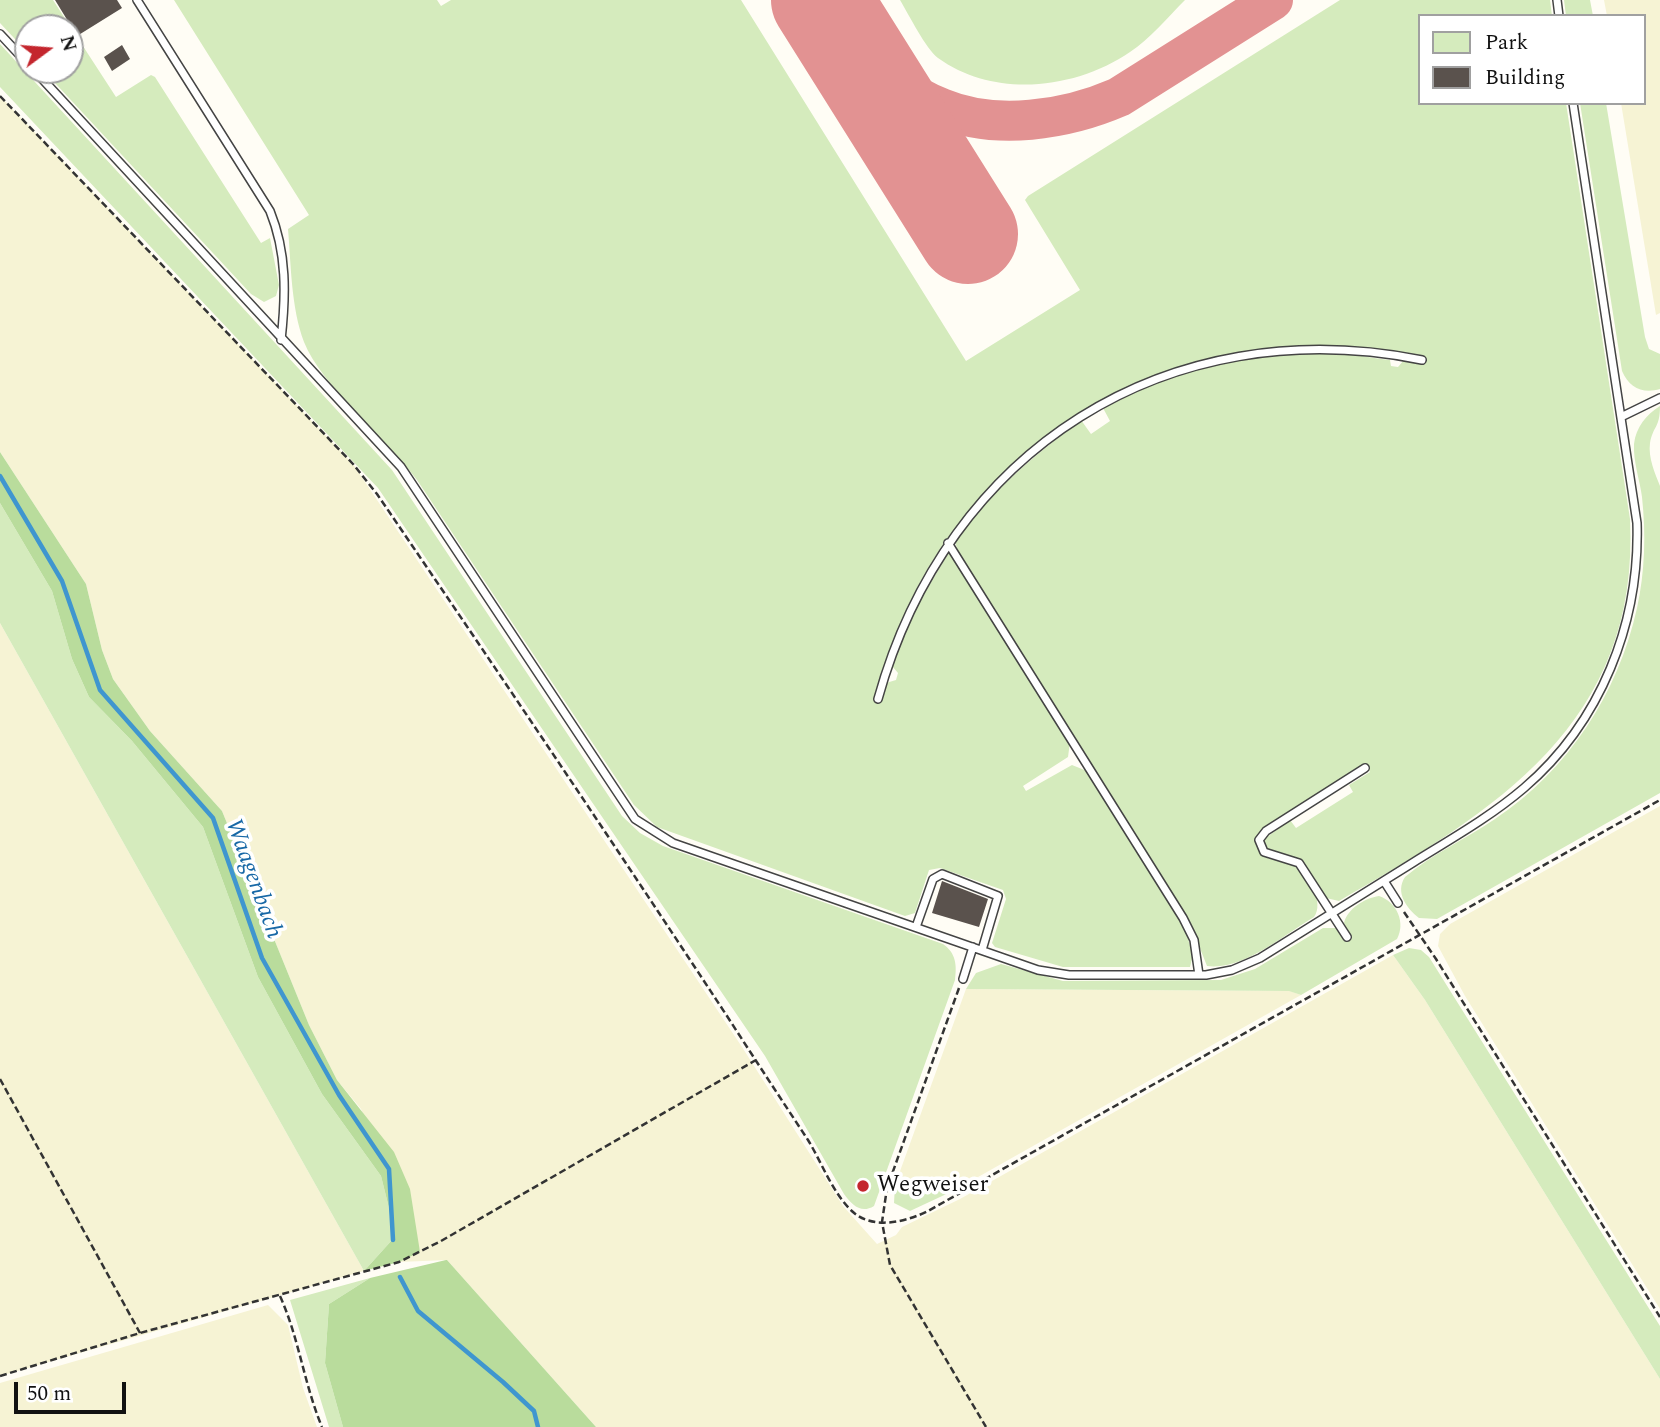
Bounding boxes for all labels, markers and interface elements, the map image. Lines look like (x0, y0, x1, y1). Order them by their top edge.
north arrow (14, 14, 84, 84)
legend (1418, 14, 1646, 105)
text: Park (1485, 27, 1528, 59)
text: N (52, 32, 84, 55)
text: Building (1485, 62, 1565, 94)
water label: Waagenbach (217, 815, 287, 943)
place label: Wegweiser (877, 1172, 989, 1200)
marker: Wegweiser (855, 1178, 871, 1194)
scale bar (18, 1368, 130, 1412)
text: 50 m (27, 1378, 71, 1410)

